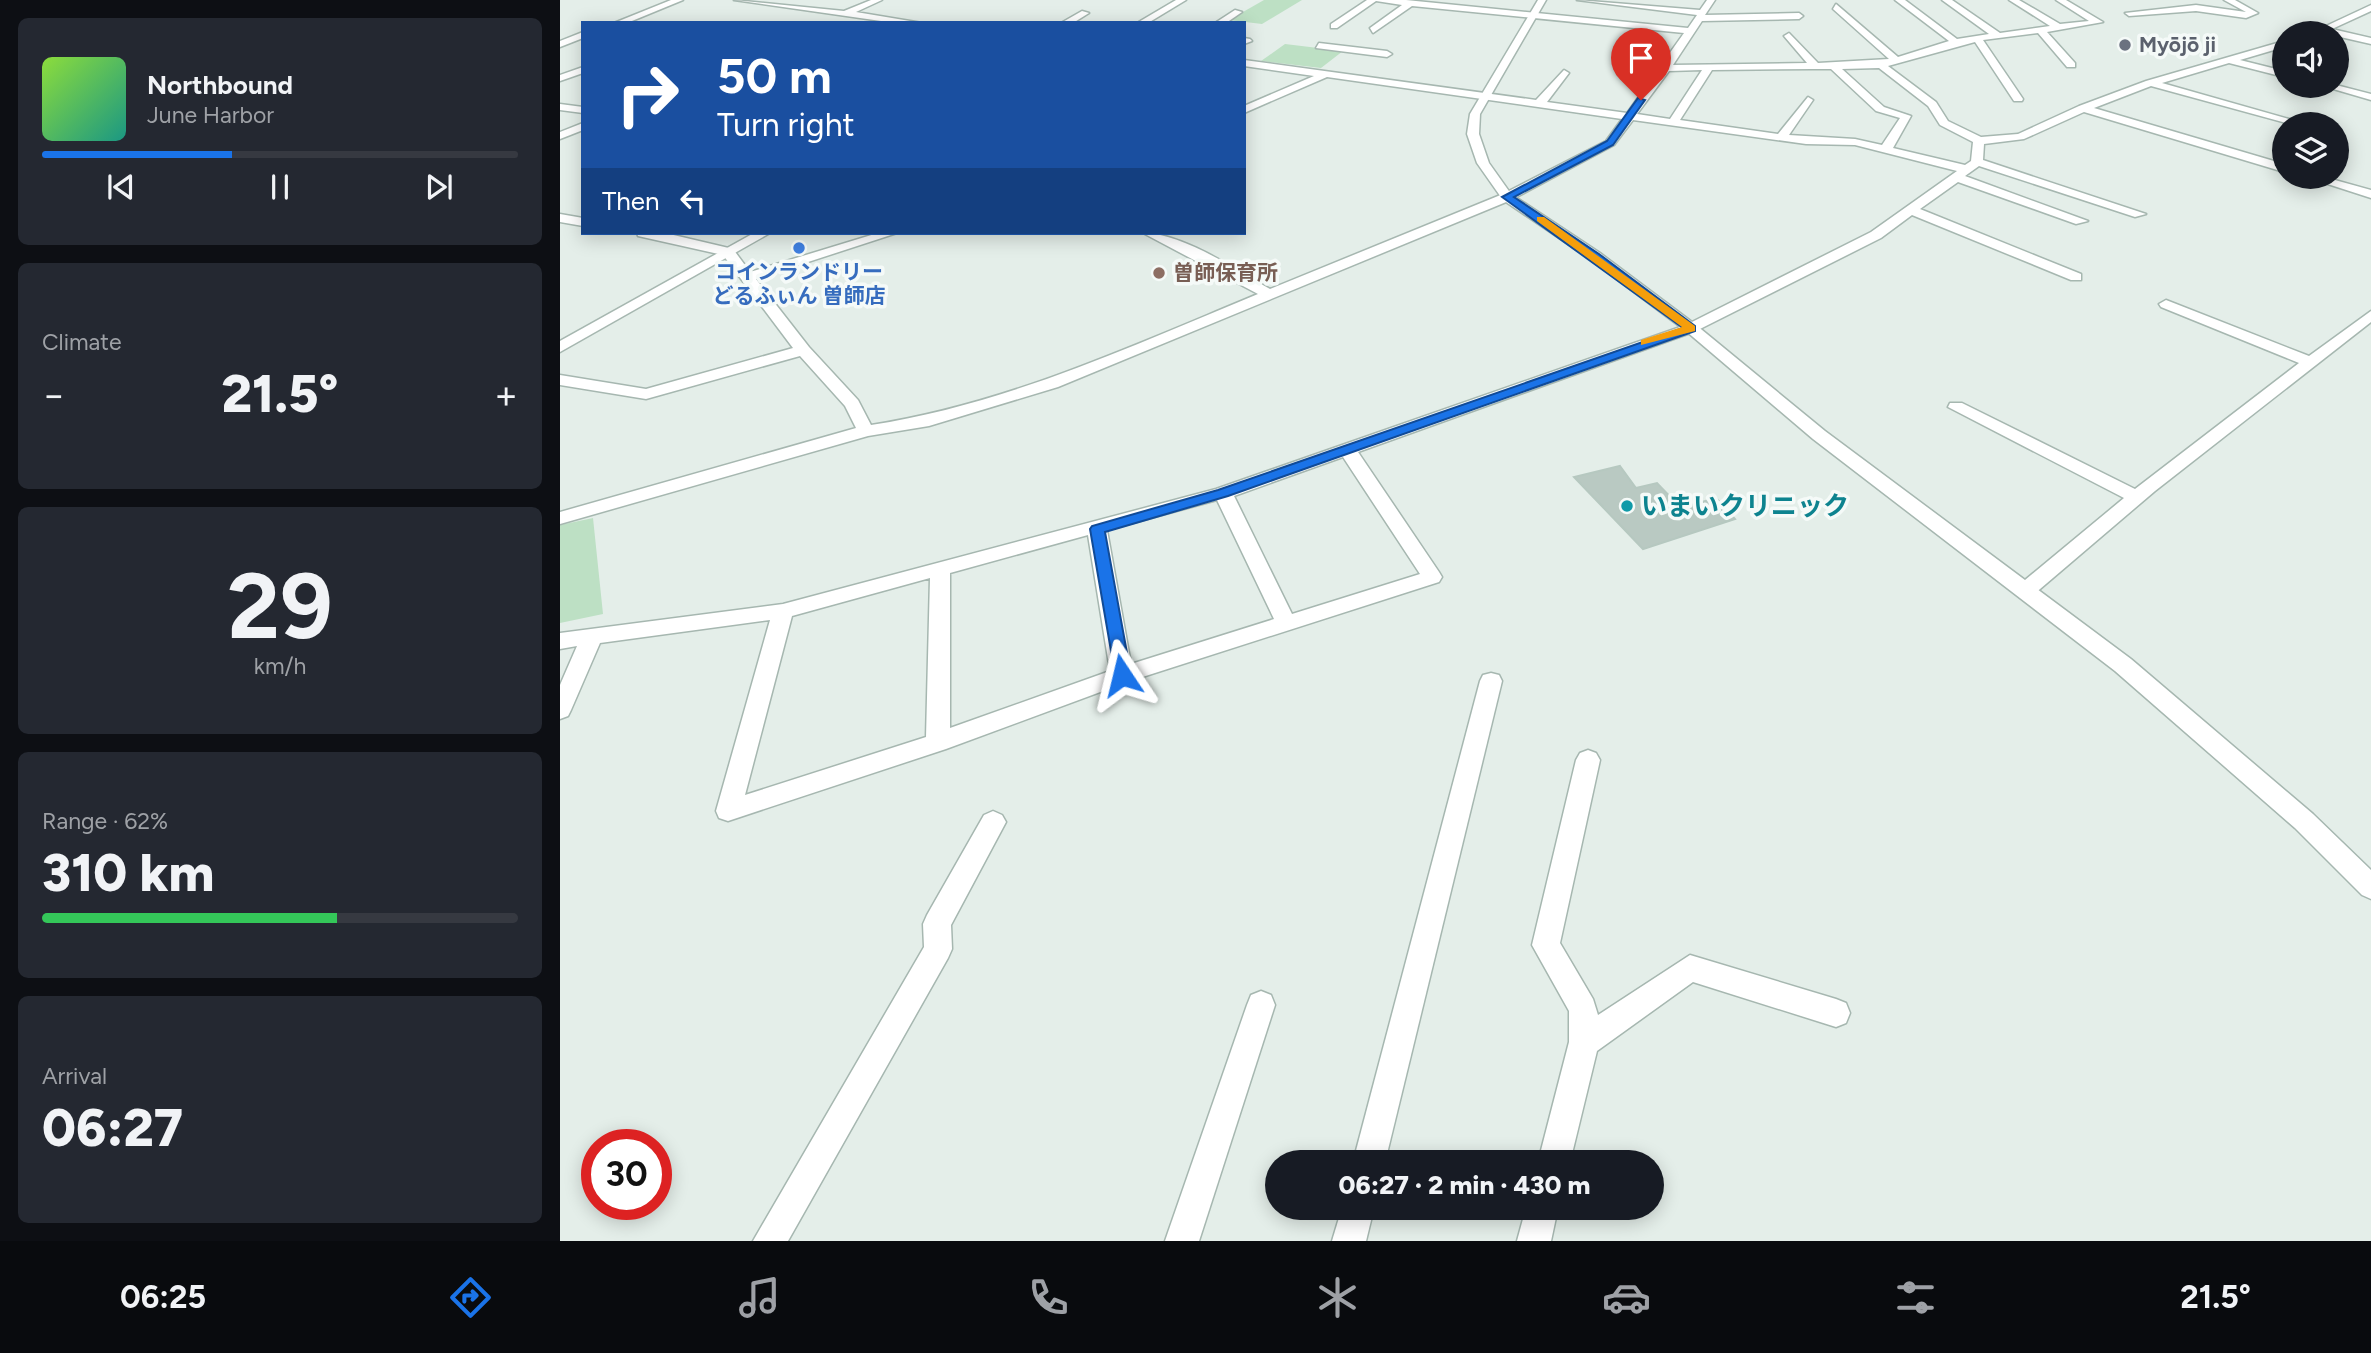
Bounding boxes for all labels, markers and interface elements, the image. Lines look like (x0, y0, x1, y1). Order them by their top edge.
map controls (2272, 21, 2349, 189)
button: sound (2272, 21, 2349, 98)
pin (1611, 28, 1671, 100)
place label: Myōjō ji (2139, 32, 2216, 57)
marker: Myōjō ji (2117, 37, 2133, 53)
icon: arrive (1622, 39, 1660, 77)
text: 50 m (717, 46, 832, 105)
icon: right (602, 49, 693, 140)
text: Northbound (147, 69, 293, 101)
text: June Harbor (147, 101, 274, 129)
text: Turn right (717, 106, 855, 144)
button: layers (2272, 112, 2349, 189)
icon: previous (102, 168, 140, 206)
icon: pause (261, 168, 299, 206)
icon: next (420, 168, 458, 206)
icon: left (674, 182, 712, 220)
text: Then (602, 185, 660, 217)
marker: コインランドリー どるふぃん 曽師店 (791, 240, 807, 256)
place label: コインランドリー どるふぃん 曽師店 (713, 259, 886, 308)
place label: 曽師保育所 (1173, 260, 1278, 285)
marker: 曽師保育所 (1151, 265, 1167, 281)
text: Climate (42, 328, 121, 356)
text: 21.5° (222, 363, 338, 425)
text: − (42, 372, 66, 418)
text: + (494, 372, 518, 418)
place label: いまいクリニック (1641, 490, 1849, 522)
marker: いまいクリニック (1619, 498, 1635, 514)
text: 29 (227, 552, 333, 661)
position arrow (1085, 638, 1159, 712)
text: km/h (254, 652, 306, 680)
text: Range · 62% (42, 807, 168, 835)
text: 310 km (42, 842, 214, 904)
text: Arrival (42, 1062, 107, 1090)
text: 06:27 (42, 1097, 183, 1159)
speed limit sign: 30 (581, 1129, 672, 1220)
text: 06:27 · 2 min · 430 m (1338, 1169, 1591, 1201)
icon: directions (446, 1273, 495, 1322)
icon: music (735, 1273, 784, 1322)
icon: phone (1024, 1273, 1073, 1322)
icon: climate (1313, 1273, 1362, 1322)
icon: car (1602, 1273, 1651, 1322)
icon: filters (1891, 1273, 1940, 1322)
text: 06:25 (120, 1278, 206, 1316)
text: 21.5° (2180, 1278, 2251, 1316)

